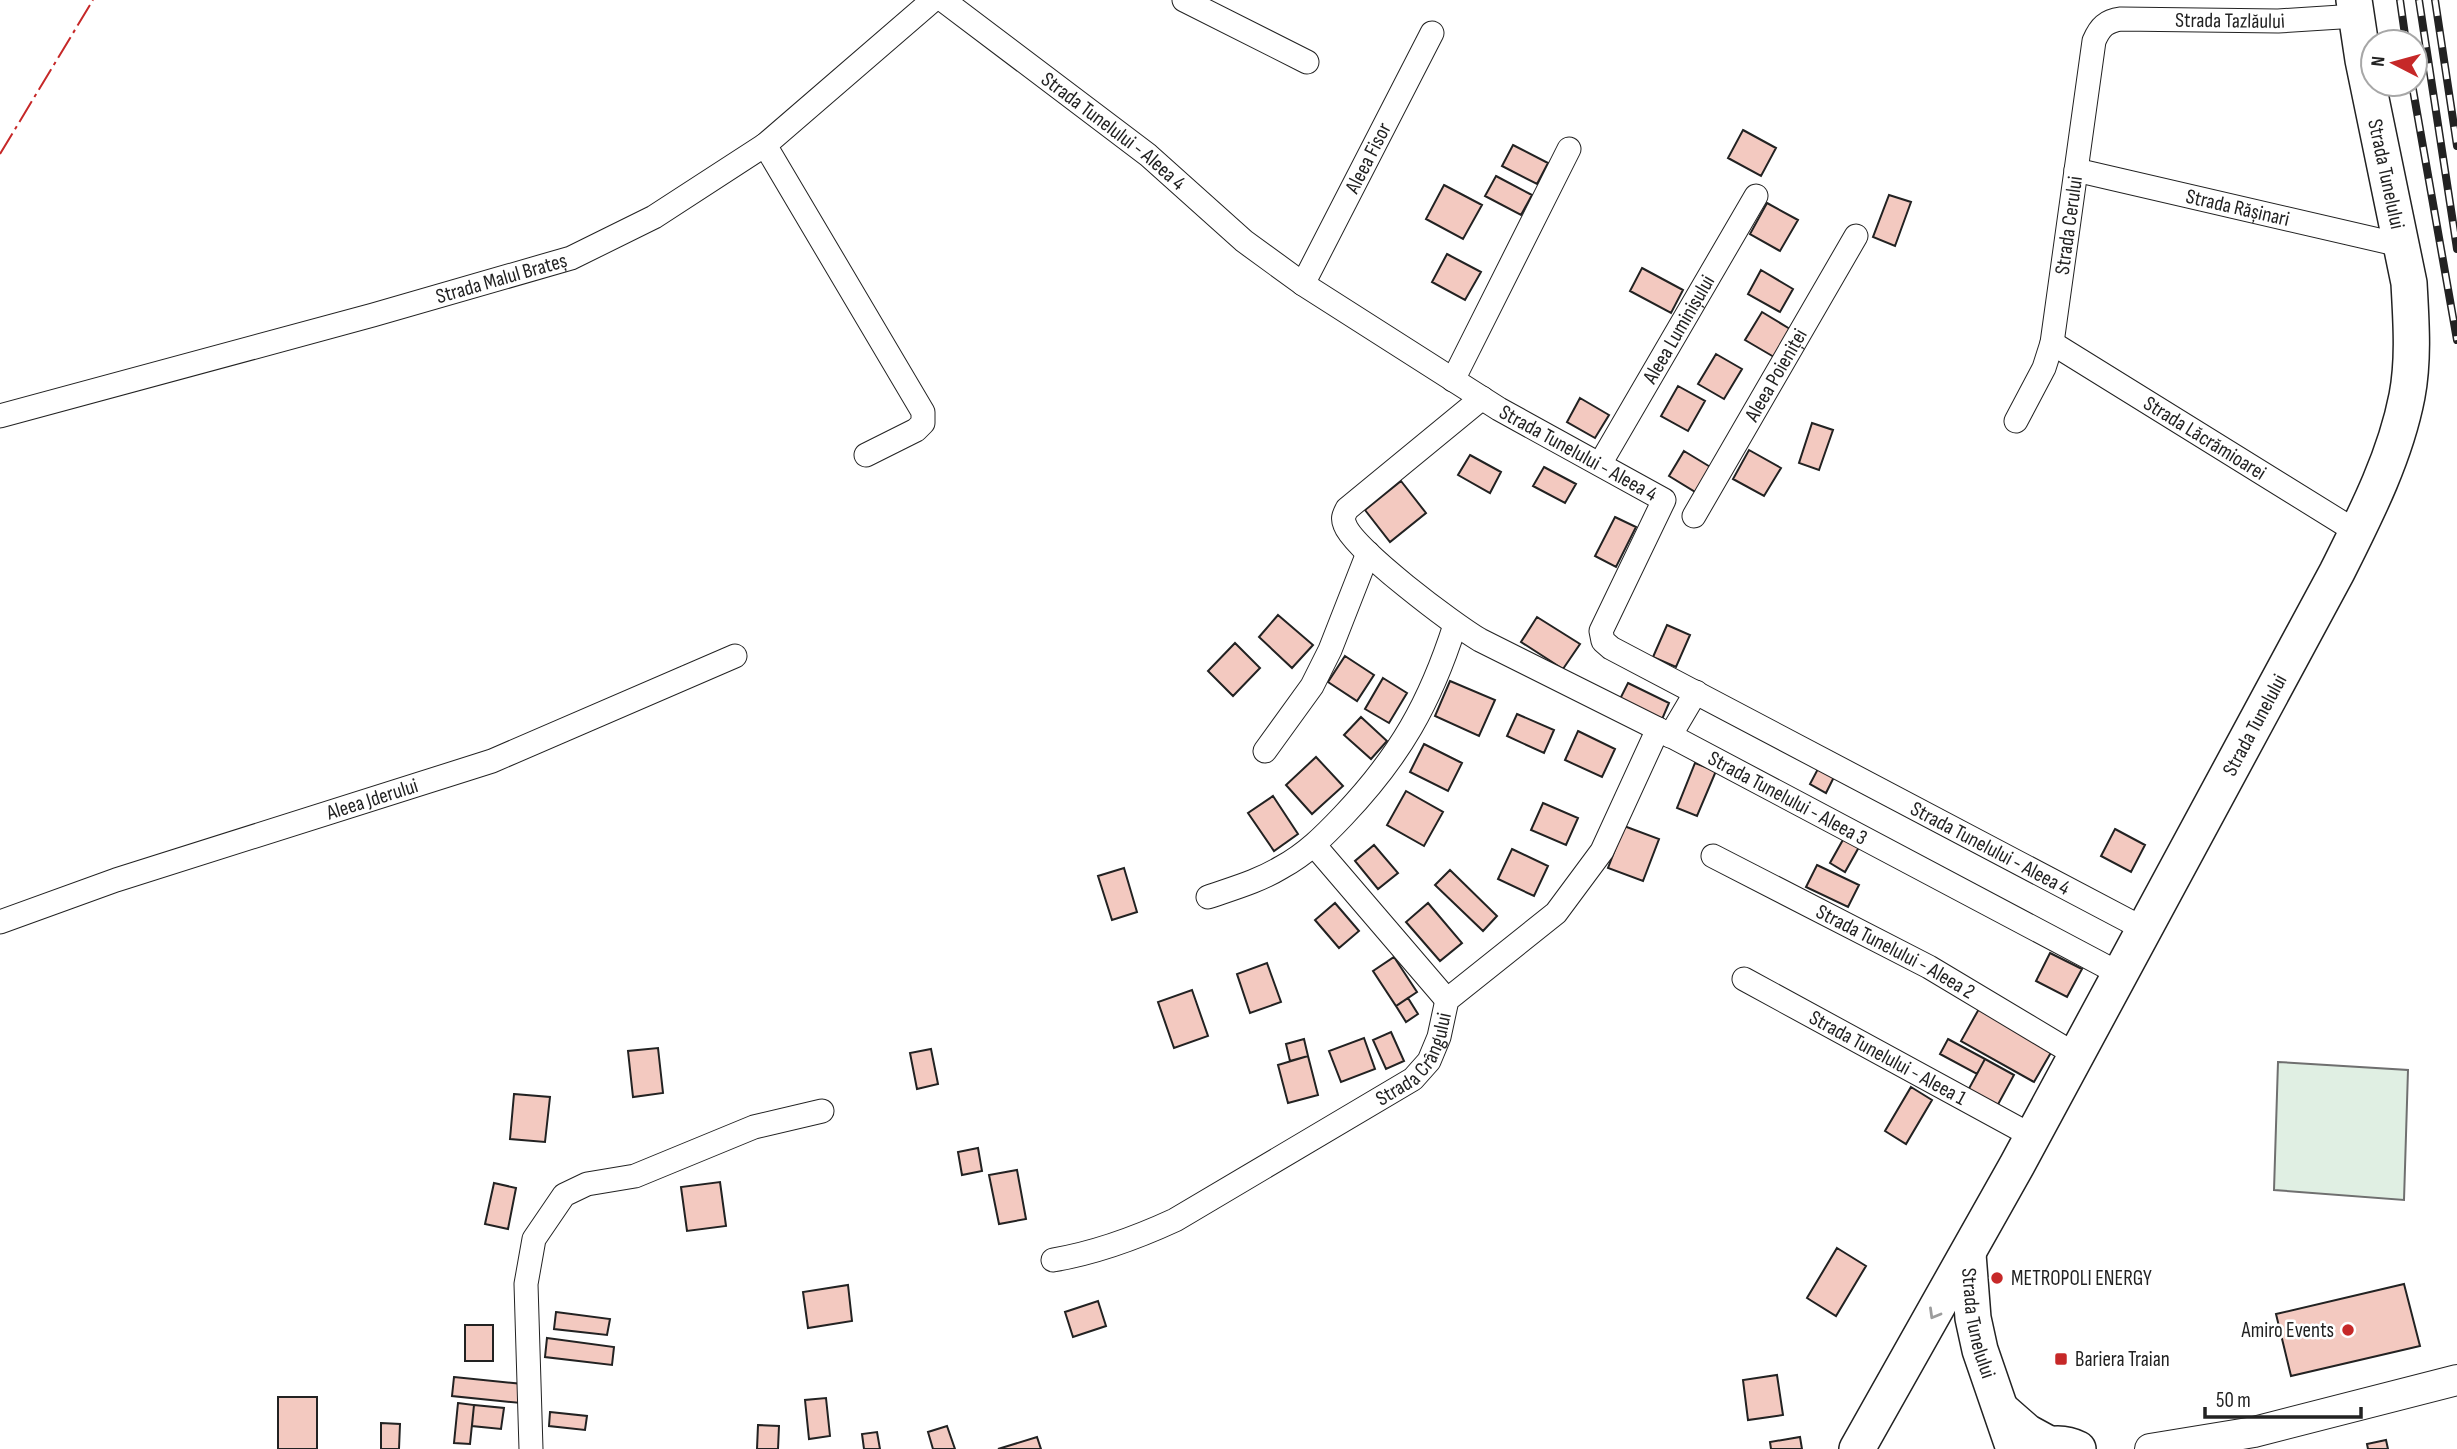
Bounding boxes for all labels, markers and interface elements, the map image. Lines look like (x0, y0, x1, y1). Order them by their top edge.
street label: Strada Tazlăului (2175, 7, 2286, 34)
north arrow (2359, 28, 2429, 98)
text: N (2367, 55, 2391, 68)
street label: Strada Tunelului - Aleea 4 (1037, 66, 1191, 195)
street label: Strada Tunelului (2362, 117, 2410, 231)
street label: Aleea Fisor (1339, 118, 1396, 198)
street label: Strada Cerului (2049, 174, 2088, 276)
street label: Strada Rășinari (2184, 183, 2292, 232)
street label: Strada Malul Brateș (433, 247, 570, 309)
street label: Aleea Luminișului (1637, 270, 1720, 389)
street label: Aleea Poieniței (1739, 324, 1812, 427)
street label: Strada Lăcrămioarei (2139, 390, 2271, 485)
street label: Strada Tunelului - Aleea 4 (1495, 399, 1662, 506)
street label: Strada Tunelului (2217, 670, 2292, 780)
street label: Strada Tunelului - Aleea 3 (1704, 745, 1872, 850)
street label: Aleea Jderului (322, 773, 421, 825)
street label: Strada Tunelului - Aleea 4 (1907, 796, 2075, 900)
street label: Strada Tunelului - Aleea 2 (1812, 899, 1980, 1004)
street label: Strada Tunelului - Aleea 1 (1805, 1005, 1971, 1111)
street label: Strada Crângului (1371, 1010, 1456, 1111)
place label: METROPOLI ENERGY (2011, 1266, 2152, 1291)
street label: Strada Tunelului (1957, 1267, 2001, 1382)
marker: METROPOLI ENERGY (1989, 1270, 2005, 1286)
one-way arrow (1929, 1306, 1942, 1319)
place label: Amiro Events (2240, 1318, 2334, 1343)
marker: Amiro Events (2340, 1322, 2356, 1338)
place label: Bariera Traian (2075, 1347, 2170, 1372)
marker: Bariera Traian (2053, 1351, 2069, 1367)
scale bar (2205, 1376, 2361, 1420)
text: 50 m (2216, 1388, 2251, 1413)

